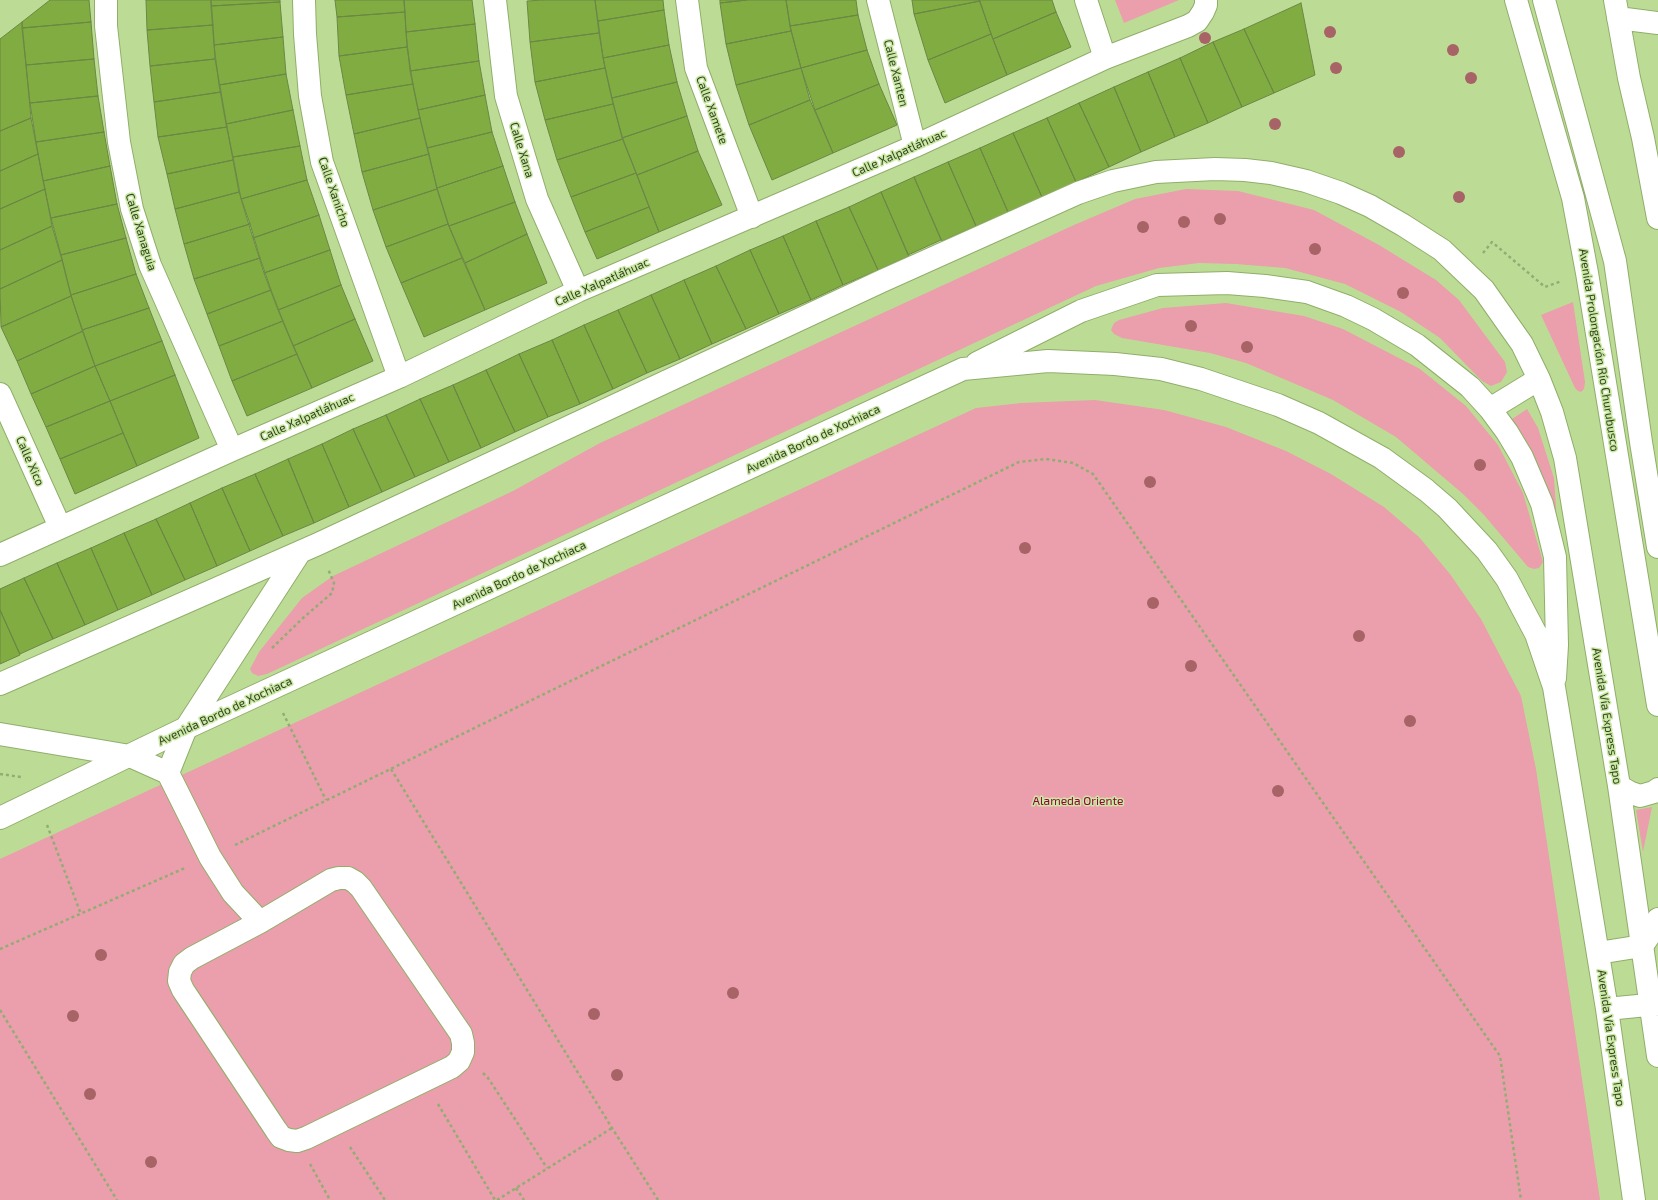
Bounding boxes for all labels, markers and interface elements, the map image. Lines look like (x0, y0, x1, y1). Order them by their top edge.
street label: Calle Xanten (881, 38, 911, 108)
street label: Calle Xamete (693, 74, 731, 146)
street label: Calle Xana (507, 121, 537, 179)
street label: Calle Xalpatláhuac (850, 126, 948, 180)
street label: Calle Xanicho (315, 155, 353, 229)
street label: Calle Xanaguia (122, 192, 160, 272)
street label: Avenida Prolongación Río Churubusco (1576, 248, 1622, 452)
street label: Calle Xalpatláhuac (553, 255, 651, 309)
street label: Calle Xalpatláhuac (258, 390, 356, 444)
street label: Avenida Bordo de Xochiaca (744, 402, 882, 476)
street label: Calle Xico (13, 434, 47, 488)
street label: Avenida Bordo de Xochiaca (450, 538, 588, 612)
street label: Avenida Vía Express Tapo (1589, 647, 1625, 785)
street label: Avenida Bordo de Xochiaca (156, 674, 294, 748)
park label: Alameda Oriente (1033, 794, 1123, 808)
street label: Avenida Vía Express Tapo (1594, 969, 1628, 1107)

